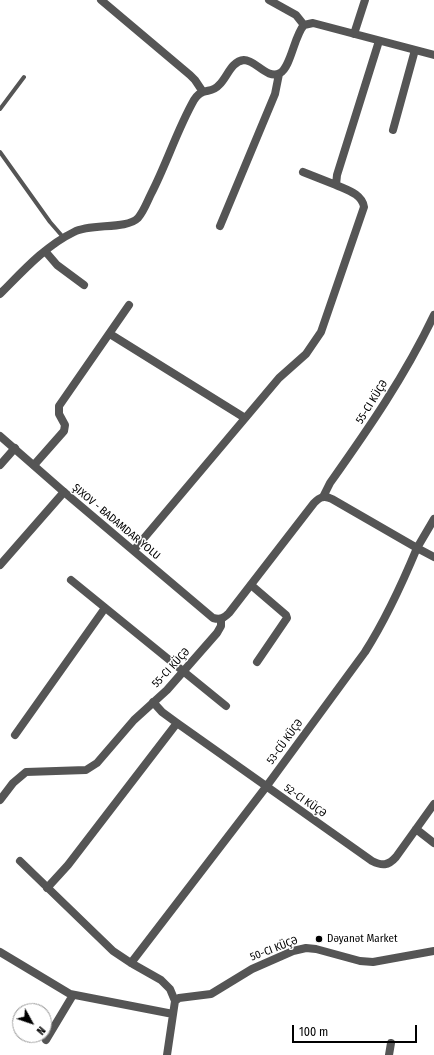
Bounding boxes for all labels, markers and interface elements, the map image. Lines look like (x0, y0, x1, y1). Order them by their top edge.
street label: 55-CI KÜÇƏ (353, 378, 391, 426)
street label: ŞIXOV - BADAMDAR YOLU (69, 481, 163, 563)
street label: 55-CI KÜÇƏ (149, 646, 193, 690)
street label: 53-CÜ KÜÇƏ (264, 717, 306, 767)
street label: 52-CI KÜÇƏ (281, 782, 329, 820)
place label: Dəyanət Market (327, 932, 398, 946)
street label: 50-CI KÜÇƏ (248, 934, 300, 964)
marker: Dəyanət Market (314, 934, 324, 944)
north arrow (12, 1003, 52, 1043)
scale bar (294, 1017, 419, 1043)
text: N (34, 1024, 48, 1037)
text: 100 m (299, 1025, 328, 1039)

